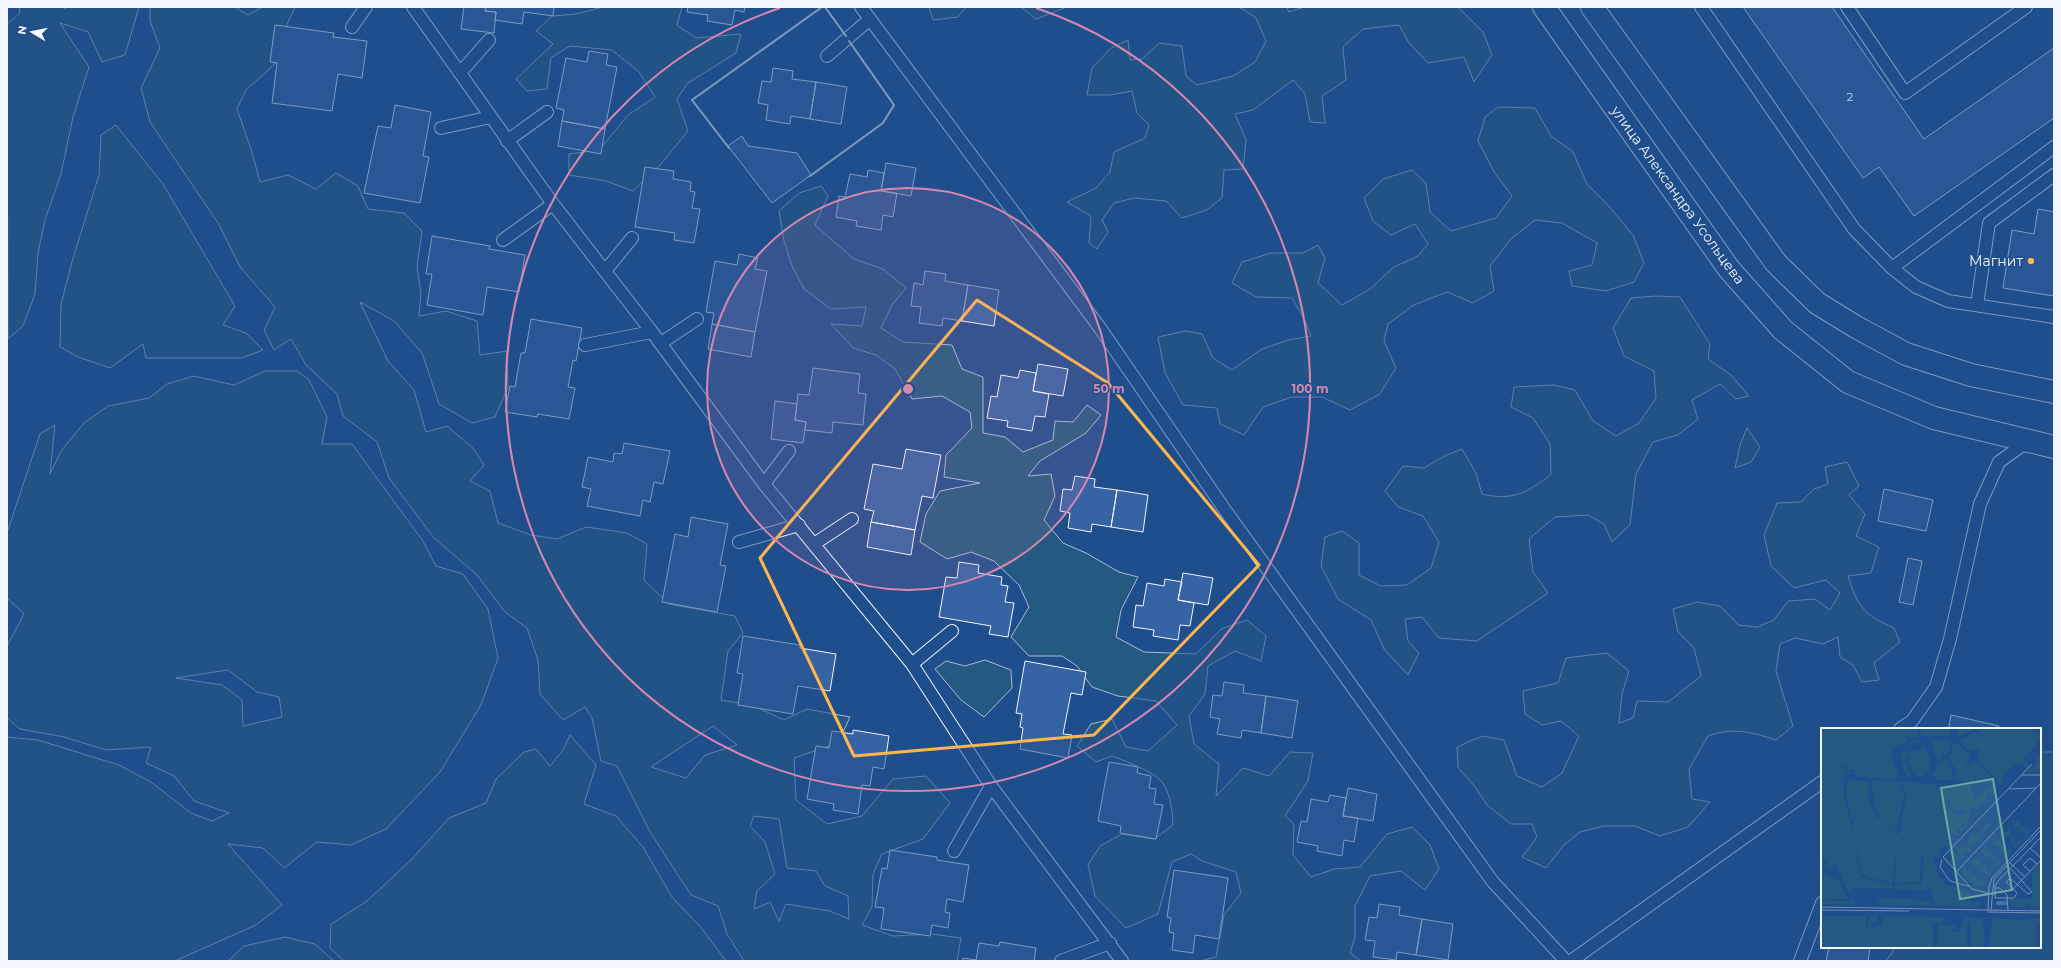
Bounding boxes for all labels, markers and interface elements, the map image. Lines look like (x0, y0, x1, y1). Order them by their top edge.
north arrow (12, 12, 52, 52)
text: N (14, 25, 30, 36)
house number: 2 (1847, 89, 1854, 104)
street label: улица Александра Усольцева (1607, 101, 1749, 288)
place label: Магнит (1969, 252, 2023, 270)
marker: Магнит (2026, 256, 2036, 266)
text: 50 m (1093, 381, 1125, 396)
text: 100 m (1292, 381, 1328, 396)
centre of rings (901, 382, 915, 396)
inset map (1821, 728, 2041, 948)

